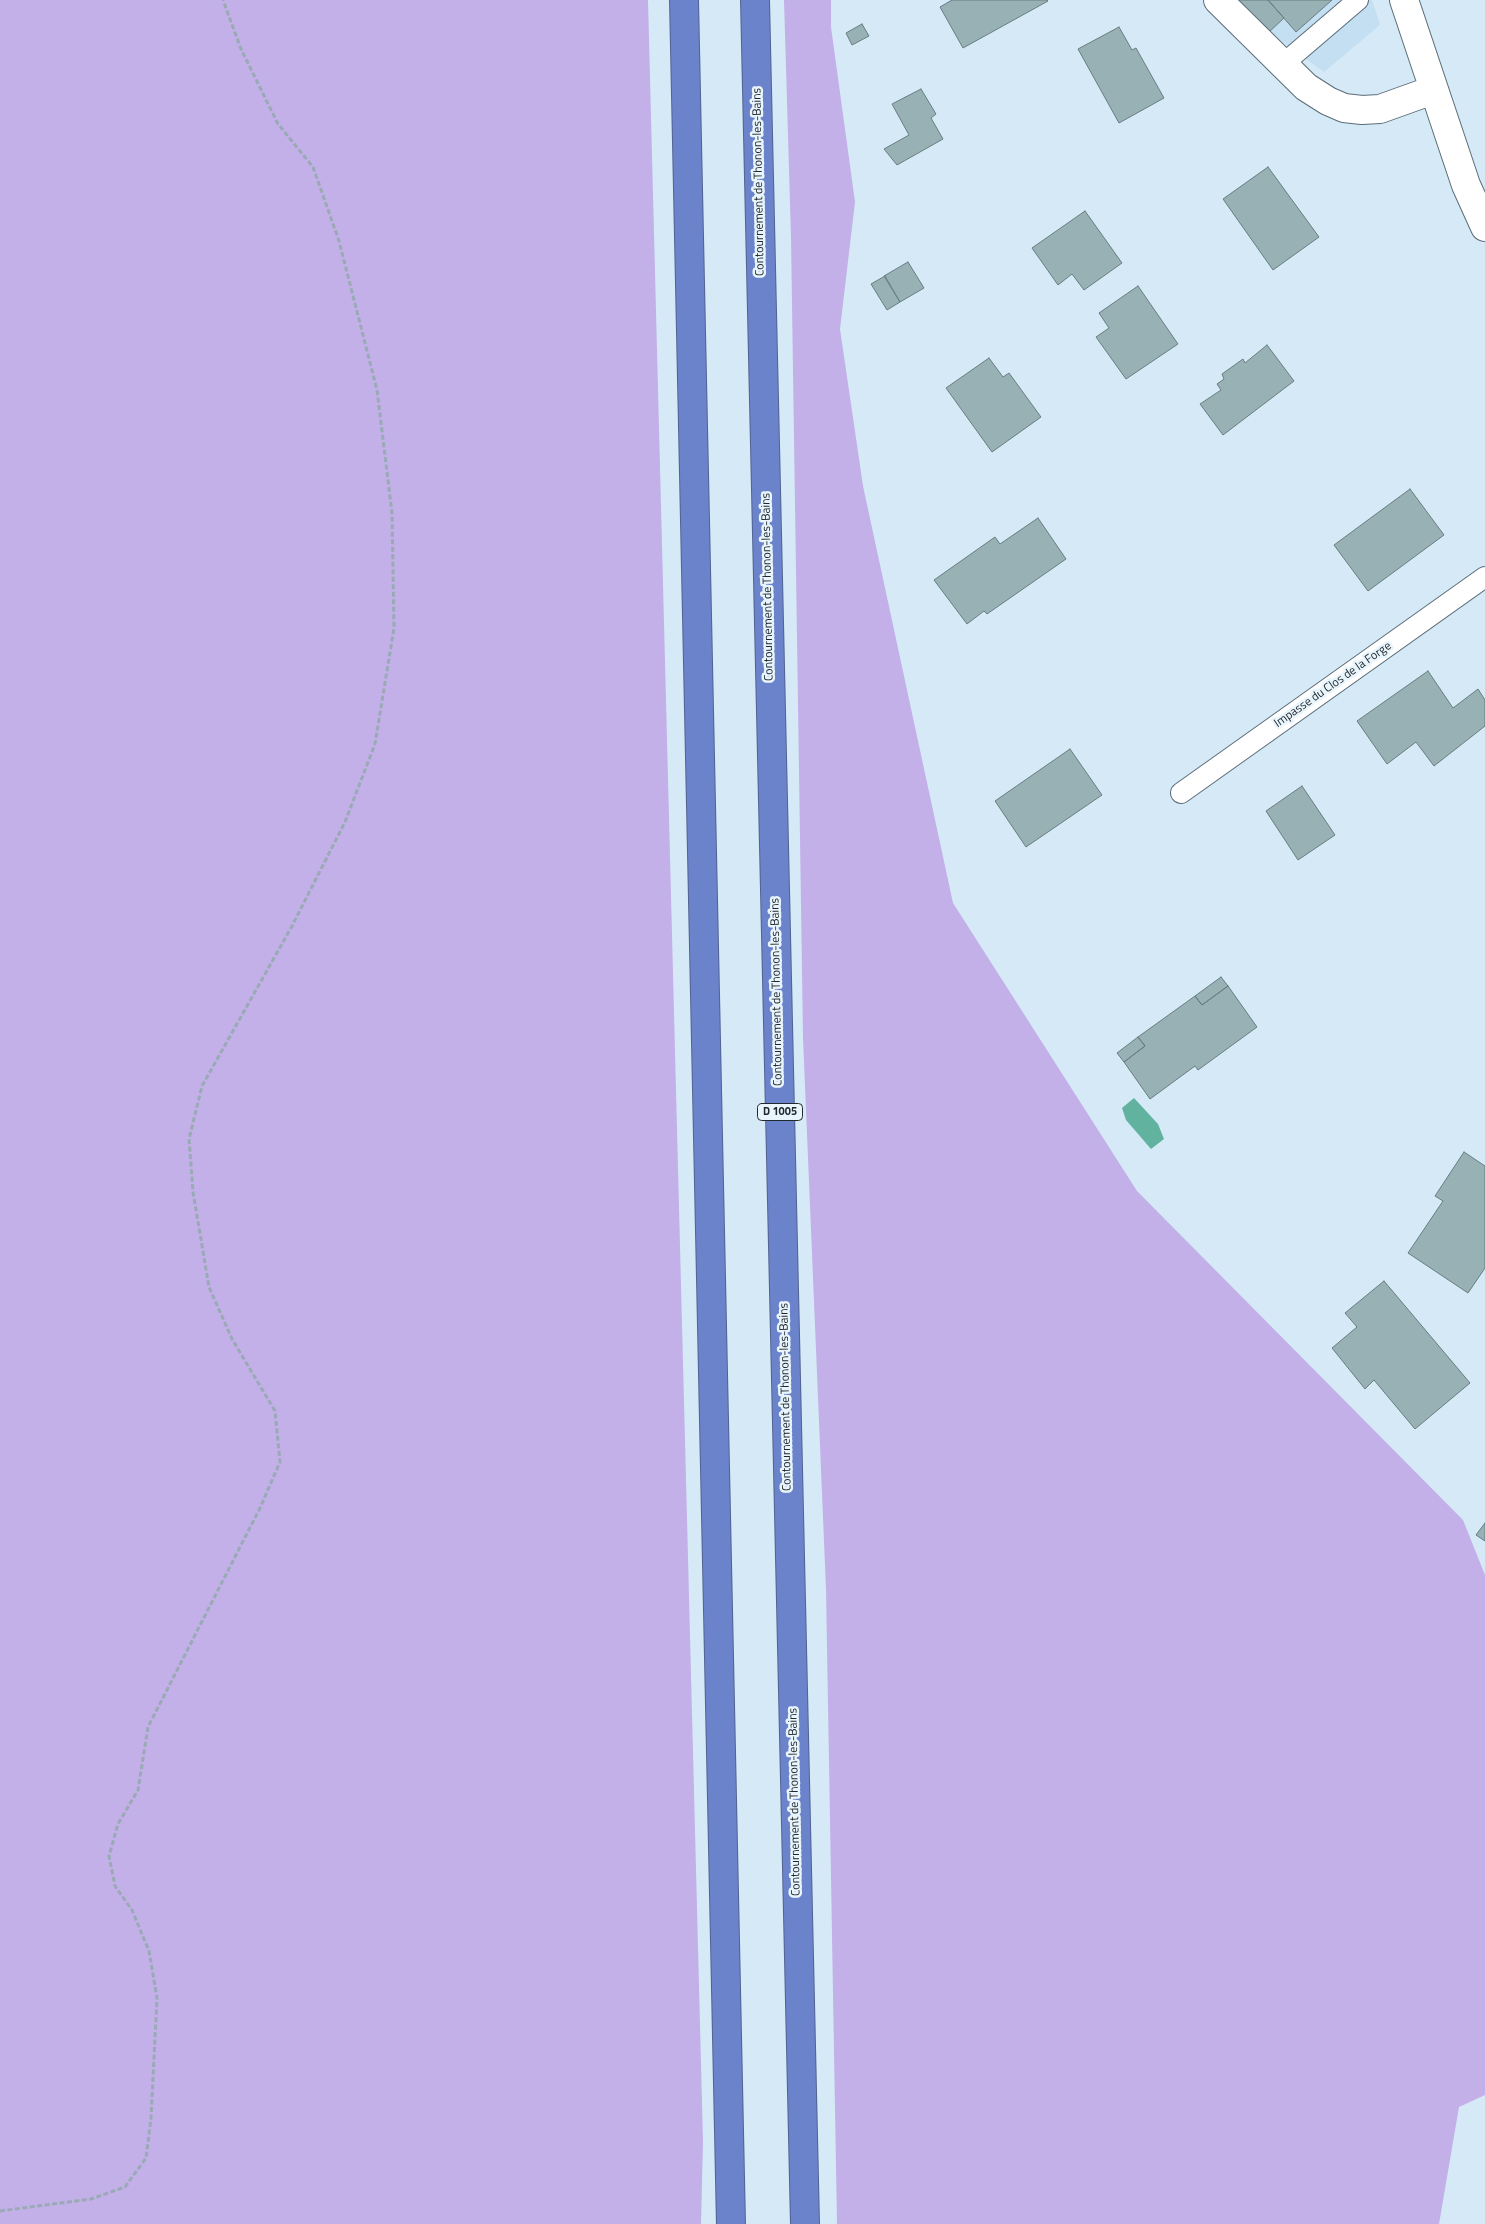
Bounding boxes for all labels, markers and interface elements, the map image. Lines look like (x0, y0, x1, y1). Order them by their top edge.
street label: Contournement de Thonon-les-Bains (750, 88, 768, 276)
street label: Contournement de Thonon-les-Bains (759, 493, 777, 681)
street label: Impasse du Clos de la Forge (1272, 639, 1394, 731)
street label: Contournement de Thonon-les-Bains (768, 898, 786, 1086)
road number: D 1005 (758, 1104, 802, 1120)
street label: Contournement de Thonon-les-Bains (777, 1303, 795, 1491)
street label: Contournement de Thonon-les-Bains (786, 1708, 804, 1896)

